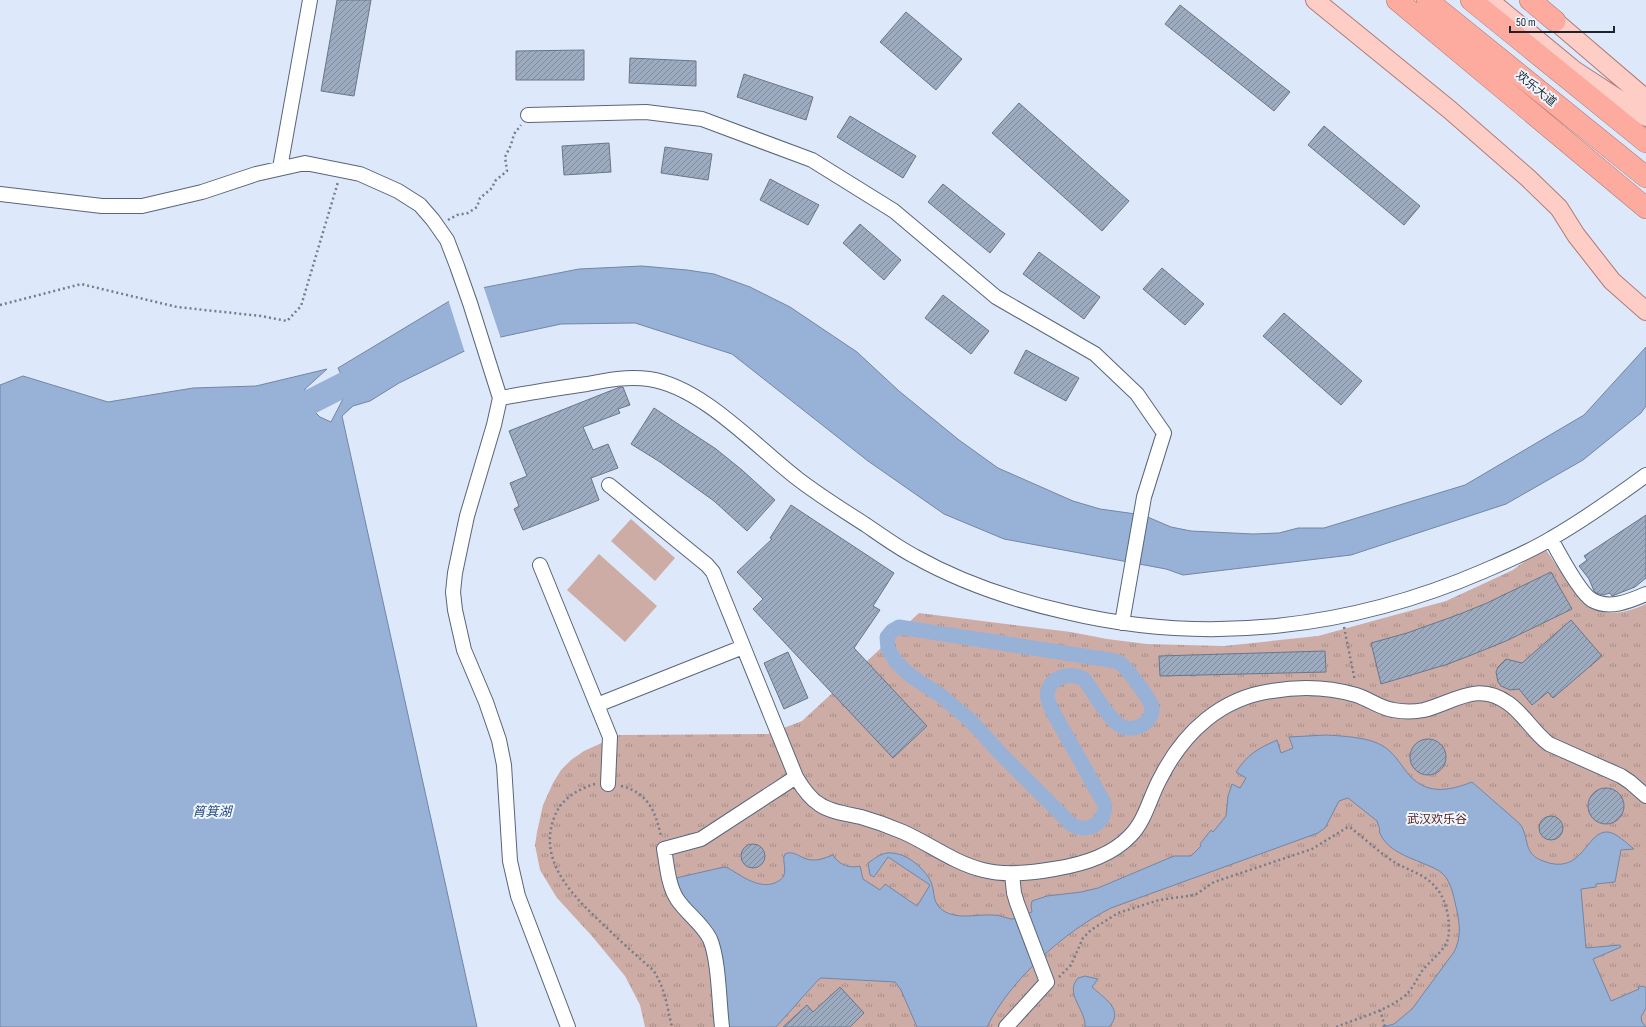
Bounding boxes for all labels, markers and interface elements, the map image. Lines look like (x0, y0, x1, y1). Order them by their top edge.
scale bar (1510, 8, 1614, 34)
text: 50 m (1516, 15, 1536, 30)
street label: 欢乐大道 (1513, 68, 1559, 110)
water label: 筲箕湖 (192, 804, 233, 820)
park label: 武汉欢乐谷 (1407, 812, 1467, 827)

